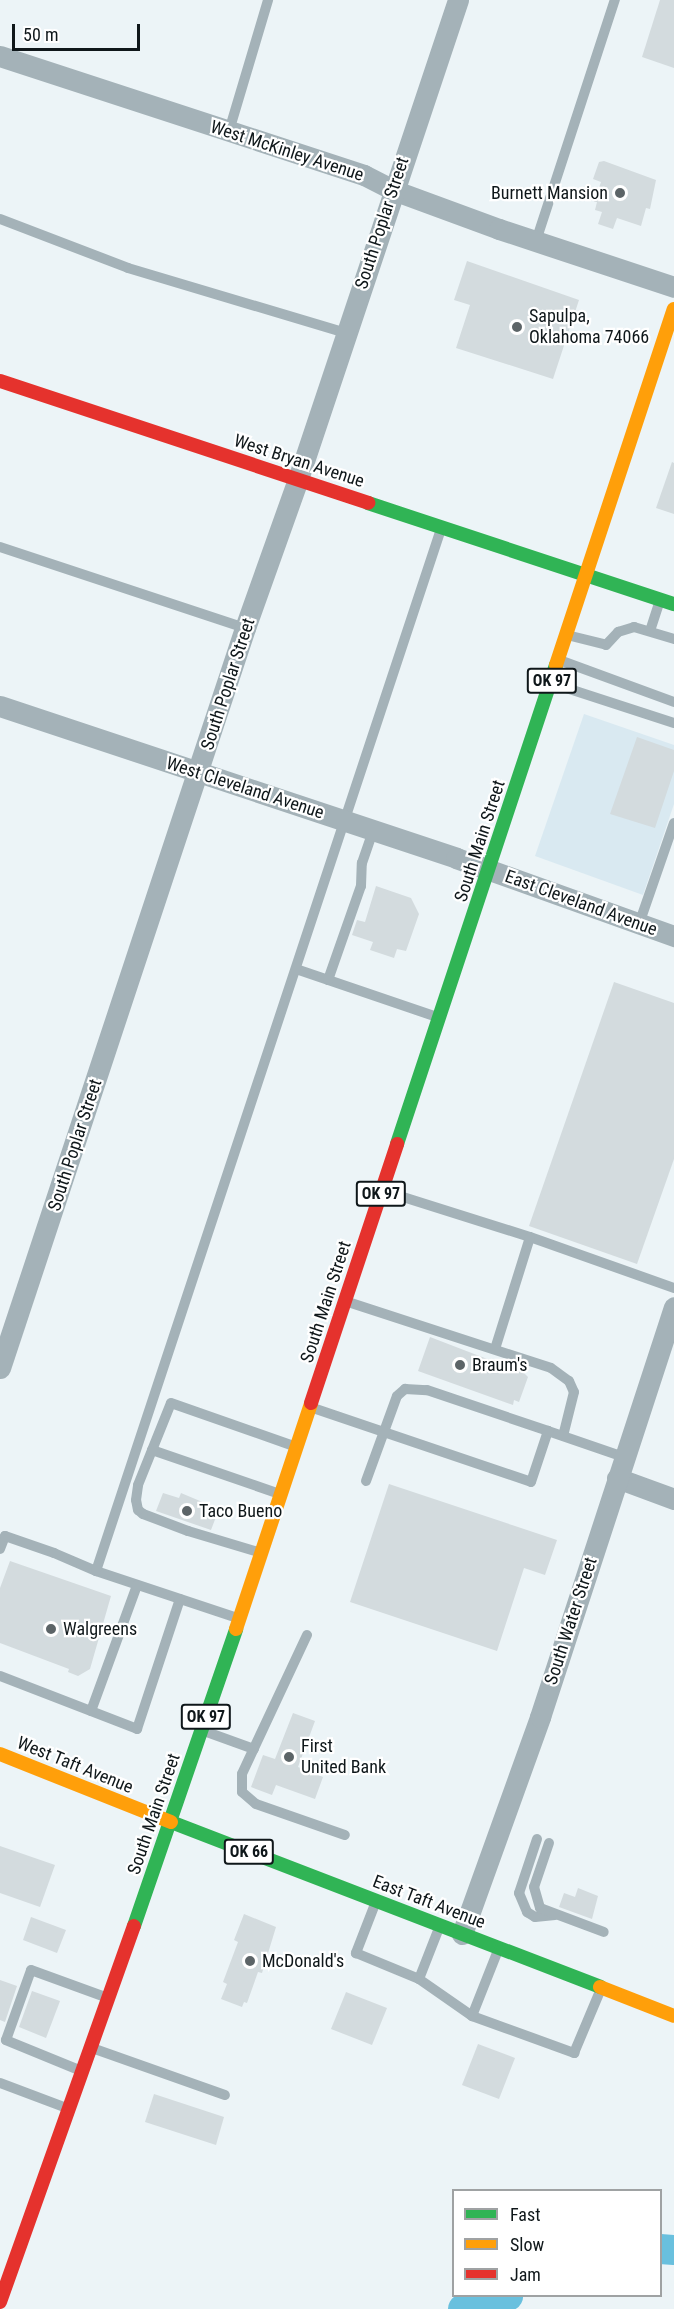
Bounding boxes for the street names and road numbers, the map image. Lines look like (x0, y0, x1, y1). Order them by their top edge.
street label: West McKinley Avenue (208, 116, 366, 186)
street label: South Poplar Street (350, 154, 414, 292)
street label: West Bryan Avenue (231, 430, 367, 492)
street label: South Poplar Street (196, 615, 260, 753)
road number: OK 97 (526, 668, 578, 694)
street label: West Cleveland Avenue (163, 752, 327, 824)
street label: South Main Street (450, 777, 510, 905)
street label: East Cleveland Avenue (502, 865, 660, 941)
street label: South Poplar Street (43, 1076, 107, 1214)
road number: OK 97 (356, 1181, 406, 1207)
street label: South Main Street (296, 1238, 356, 1366)
street label: South Water Street (540, 1555, 602, 1687)
road number: OK 97 (180, 1704, 232, 1730)
street label: West Taft Avenue (14, 1732, 136, 1798)
street label: South Main Street (123, 1751, 185, 1877)
road number: OK 66 (224, 1839, 274, 1865)
street label: East Taft Avenue (369, 1871, 489, 1933)

